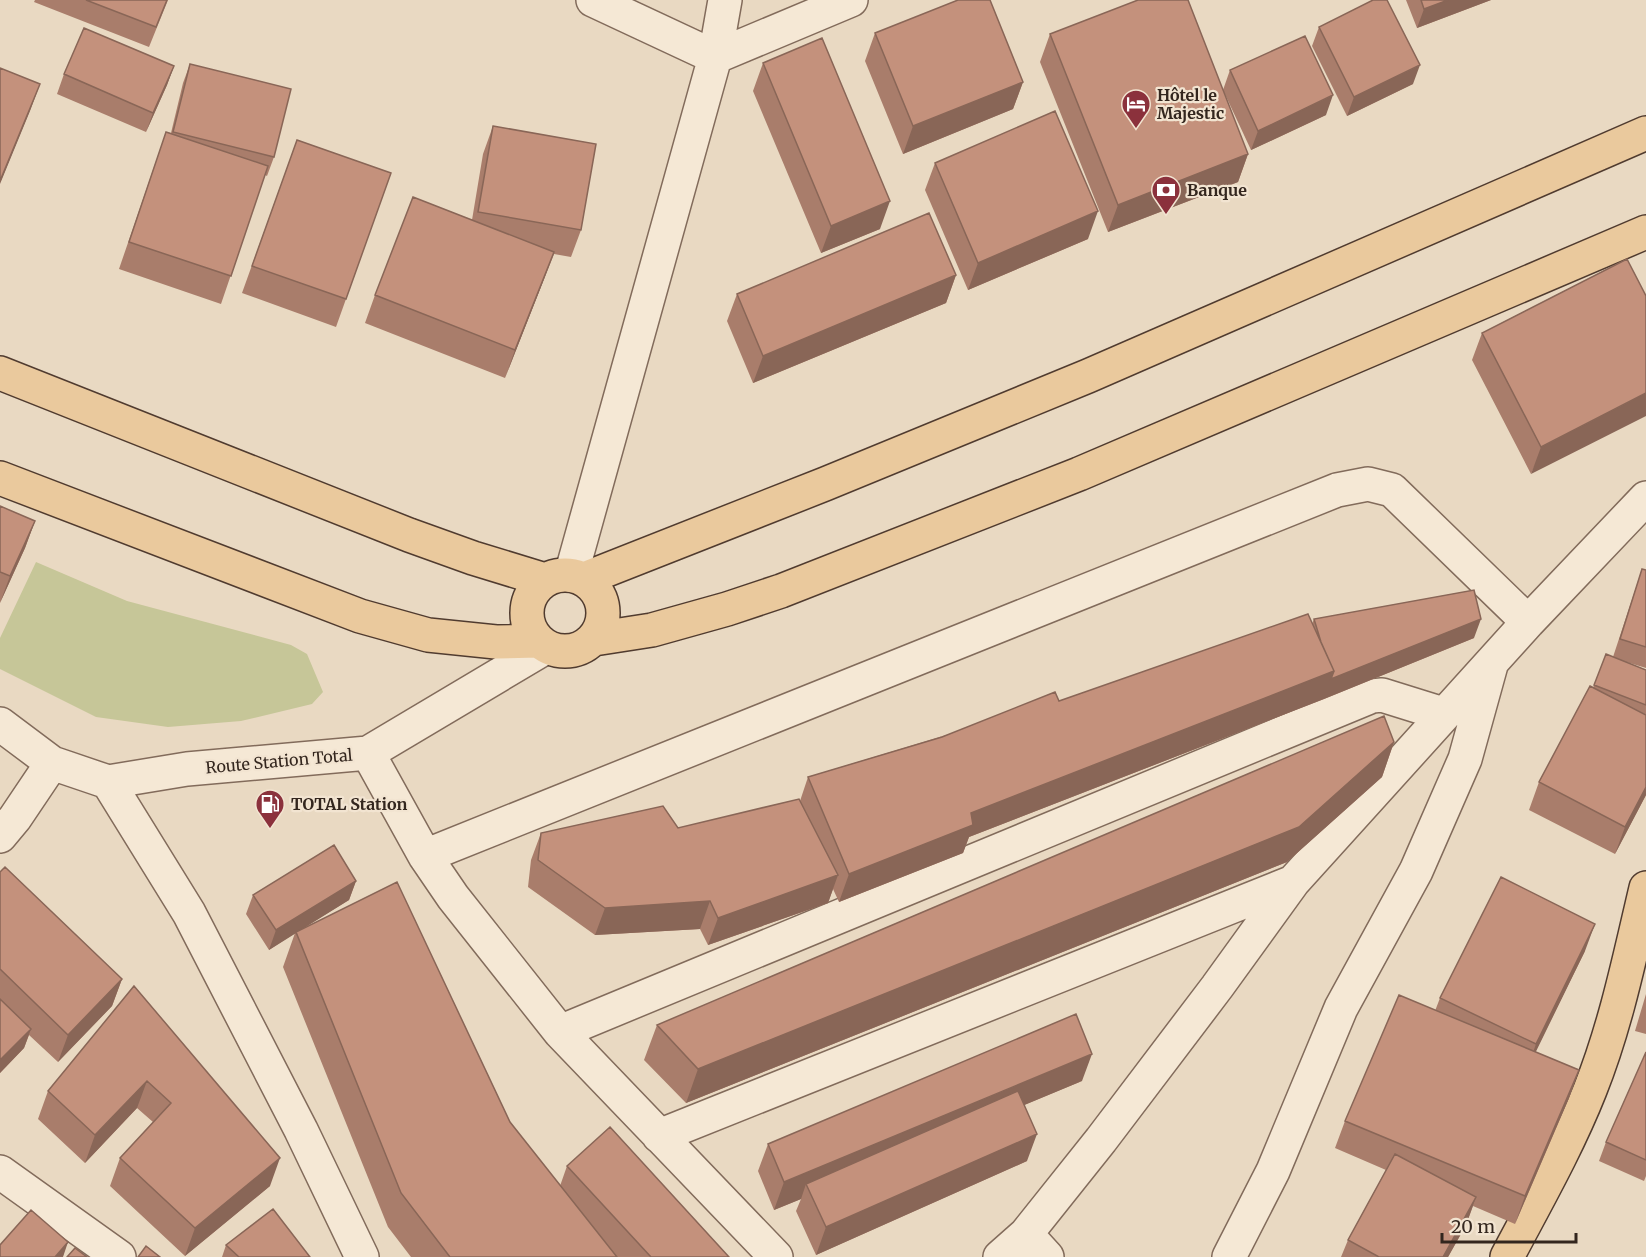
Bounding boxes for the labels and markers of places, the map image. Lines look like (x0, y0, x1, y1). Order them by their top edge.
place label: Hôtel le Majestic (1157, 85, 1224, 123)
hotel icon: Hôtel le Majestic (1120, 88, 1152, 130)
bank icon: Banque (1150, 174, 1182, 216)
place label: Banque (1187, 180, 1247, 200)
fuel station icon: TOTAL Station (254, 788, 286, 830)
place label: TOTAL Station (291, 794, 407, 814)

